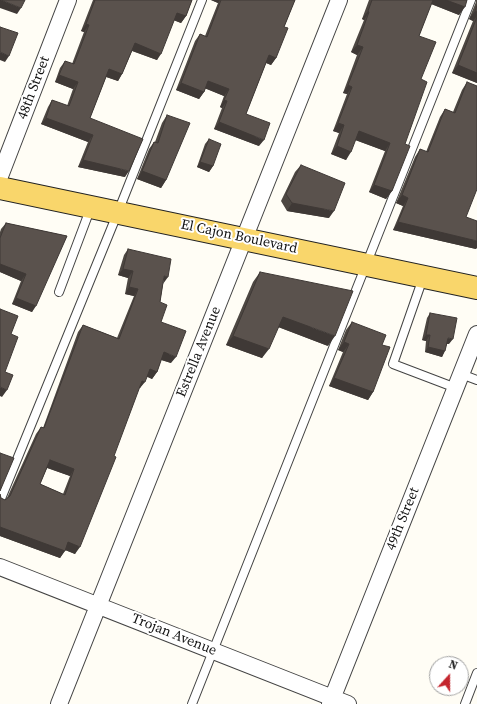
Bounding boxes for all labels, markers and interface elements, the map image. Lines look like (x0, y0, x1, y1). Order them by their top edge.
street label: 48th Street (14, 54, 54, 122)
street label: El Cajon Boulevard (179, 216, 299, 258)
street label: Estrella Avenue (173, 304, 225, 400)
street label: 49th Street (383, 485, 423, 553)
street label: Trojan Avenue (129, 610, 219, 660)
north arrow (429, 656, 469, 696)
text: N (447, 657, 460, 674)

